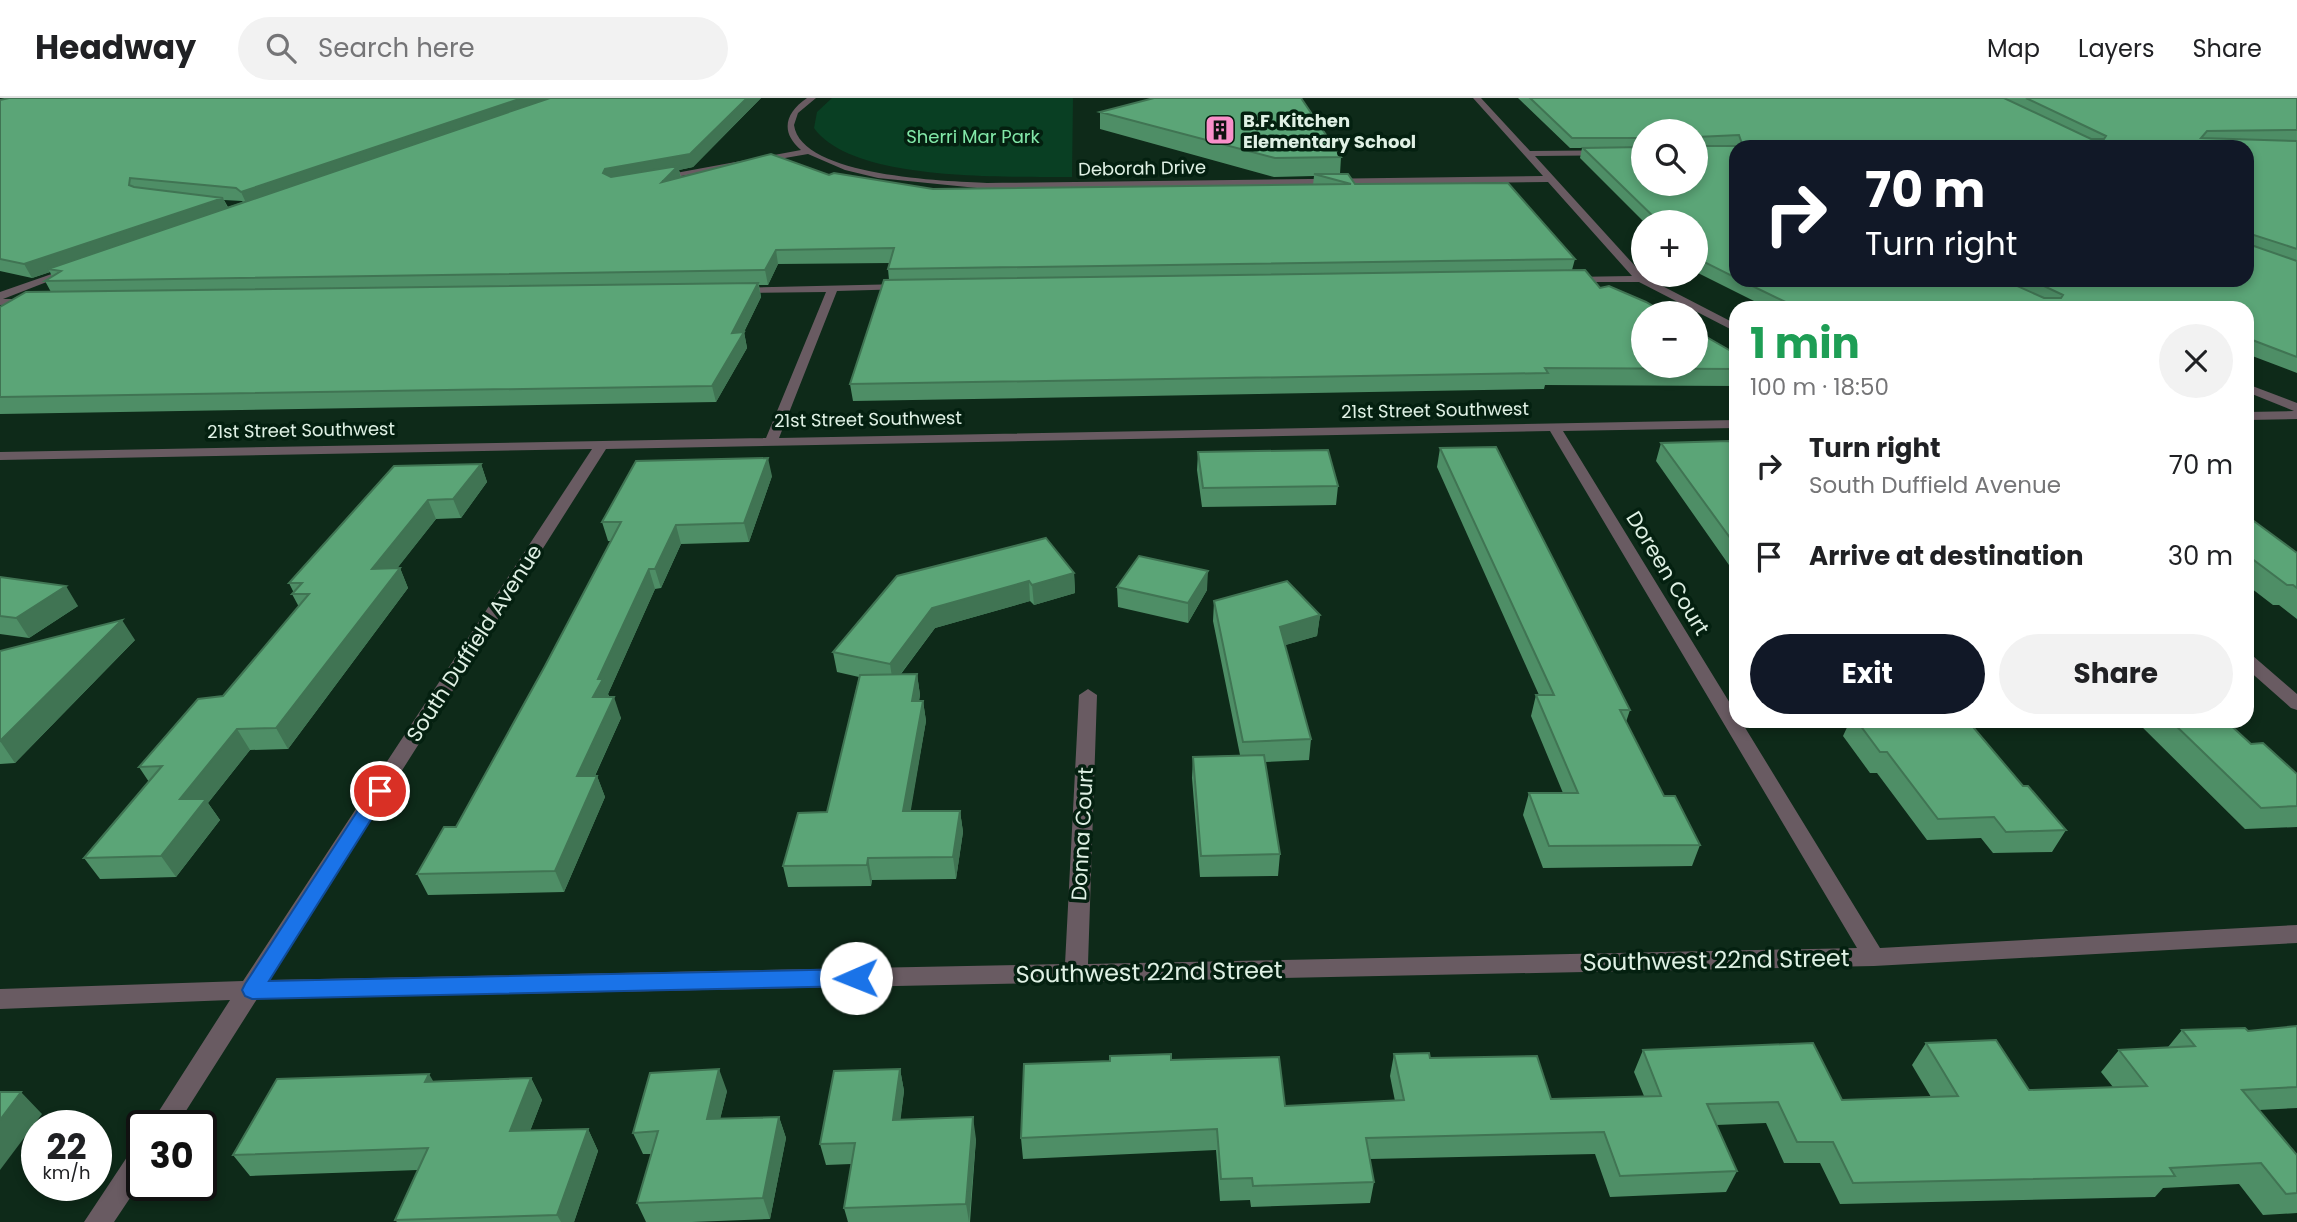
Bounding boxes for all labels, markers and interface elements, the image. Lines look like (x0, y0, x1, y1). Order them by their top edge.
search box (238, 17, 728, 80)
text: Headway (35, 24, 196, 71)
icon: search (262, 29, 300, 67)
text: Search here (318, 30, 475, 66)
text: Map (1987, 32, 2040, 65)
text: Layers (2078, 32, 2154, 65)
text: Share (2192, 32, 2262, 65)
place label: B.F. Kitchen Elementary School (1243, 108, 1416, 154)
building icon: B.F. Kitchen Elementary School (1203, 113, 1237, 147)
map controls (1631, 119, 1708, 378)
button: search (1631, 119, 1708, 196)
park label: Sherri Mar Park (906, 124, 1041, 149)
street label: Deborah Drive (1078, 154, 1206, 182)
text: 70 m (1865, 156, 1985, 224)
icon: right (1750, 168, 1841, 259)
button: + (1631, 210, 1708, 287)
text: Turn right (1865, 221, 2017, 266)
button: − (1631, 301, 1708, 378)
text: 1 min (1750, 314, 1860, 373)
button: close (2159, 324, 2233, 398)
text: 100 m · 18:50 (1750, 371, 1889, 403)
street label: 21st Street Southwest (1341, 396, 1529, 424)
street label: 21st Street Southwest (774, 405, 962, 433)
street label: 21st Street Southwest (207, 416, 395, 444)
text: Turn right (1809, 430, 1941, 466)
icon: right (1750, 447, 1788, 485)
text: 70 m (2169, 447, 2233, 483)
text: South Duffield Avenue (1809, 469, 2061, 501)
street label: Doreen Court (1620, 506, 1716, 640)
icon: arrive (1750, 538, 1788, 576)
text: Arrive at destination (1809, 538, 2084, 574)
text: 30 m (2168, 538, 2233, 574)
street label: South Duffield Avenue (399, 539, 549, 747)
button: Exit (1750, 634, 1985, 714)
button: Share (1999, 634, 2233, 714)
pin (350, 761, 410, 821)
street label: Donna Court (1064, 767, 1100, 901)
icon: arrive (361, 772, 399, 810)
position arrow (819, 941, 893, 1015)
street label: Southwest 22nd Street (1582, 941, 1850, 979)
street label: Southwest 22nd Street (1015, 953, 1283, 991)
speed limit sign: 30 (126, 1110, 217, 1201)
text: 22 (47, 1122, 86, 1171)
text: km/h (43, 1160, 90, 1185)

